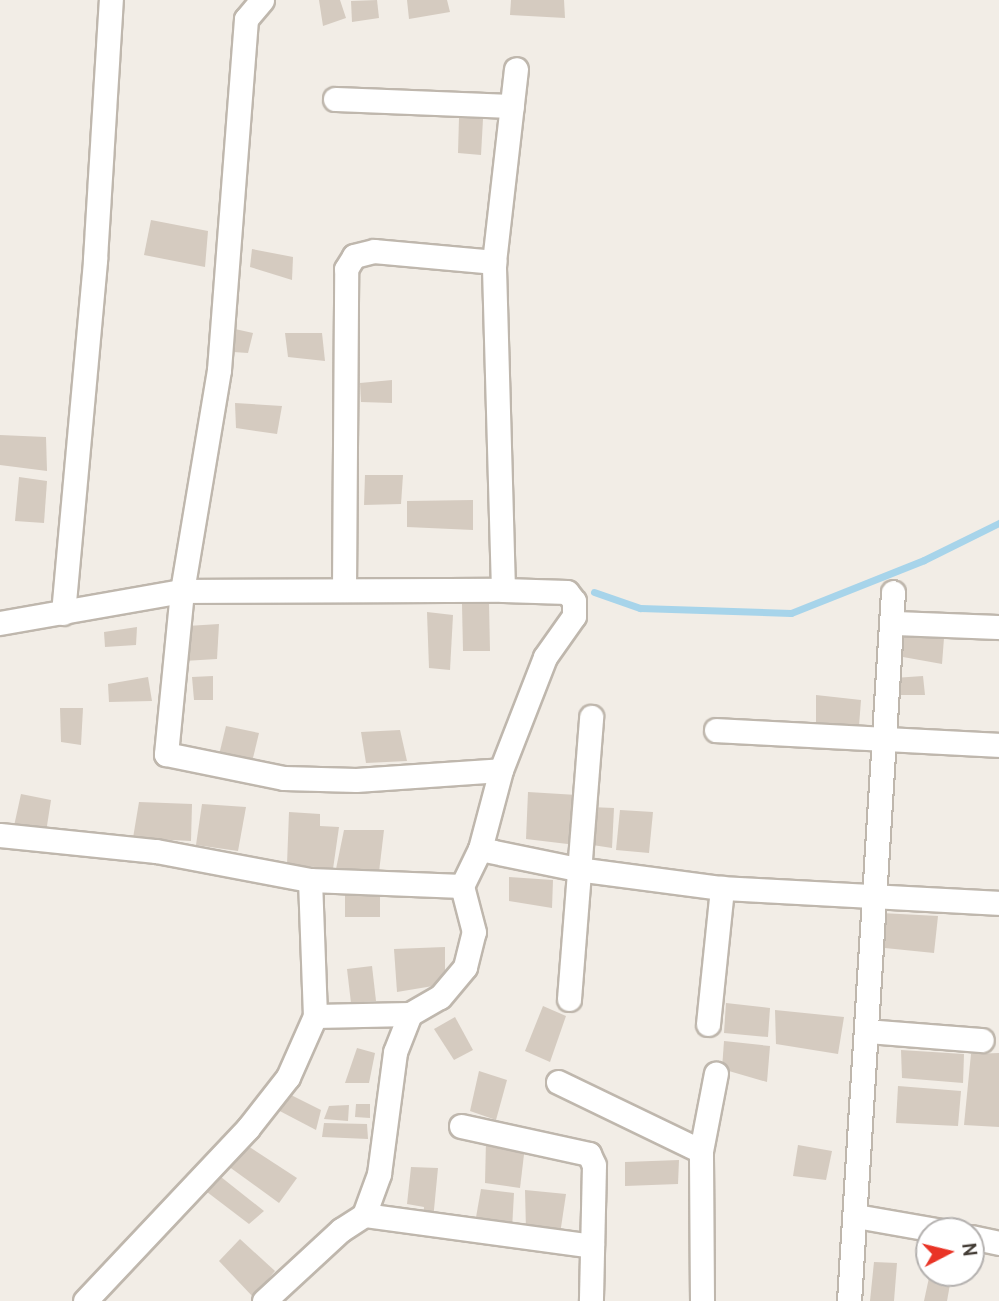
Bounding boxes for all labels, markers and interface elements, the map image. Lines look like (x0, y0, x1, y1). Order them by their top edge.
north arrow (915, 1217, 985, 1287)
text: N (957, 1242, 982, 1258)

